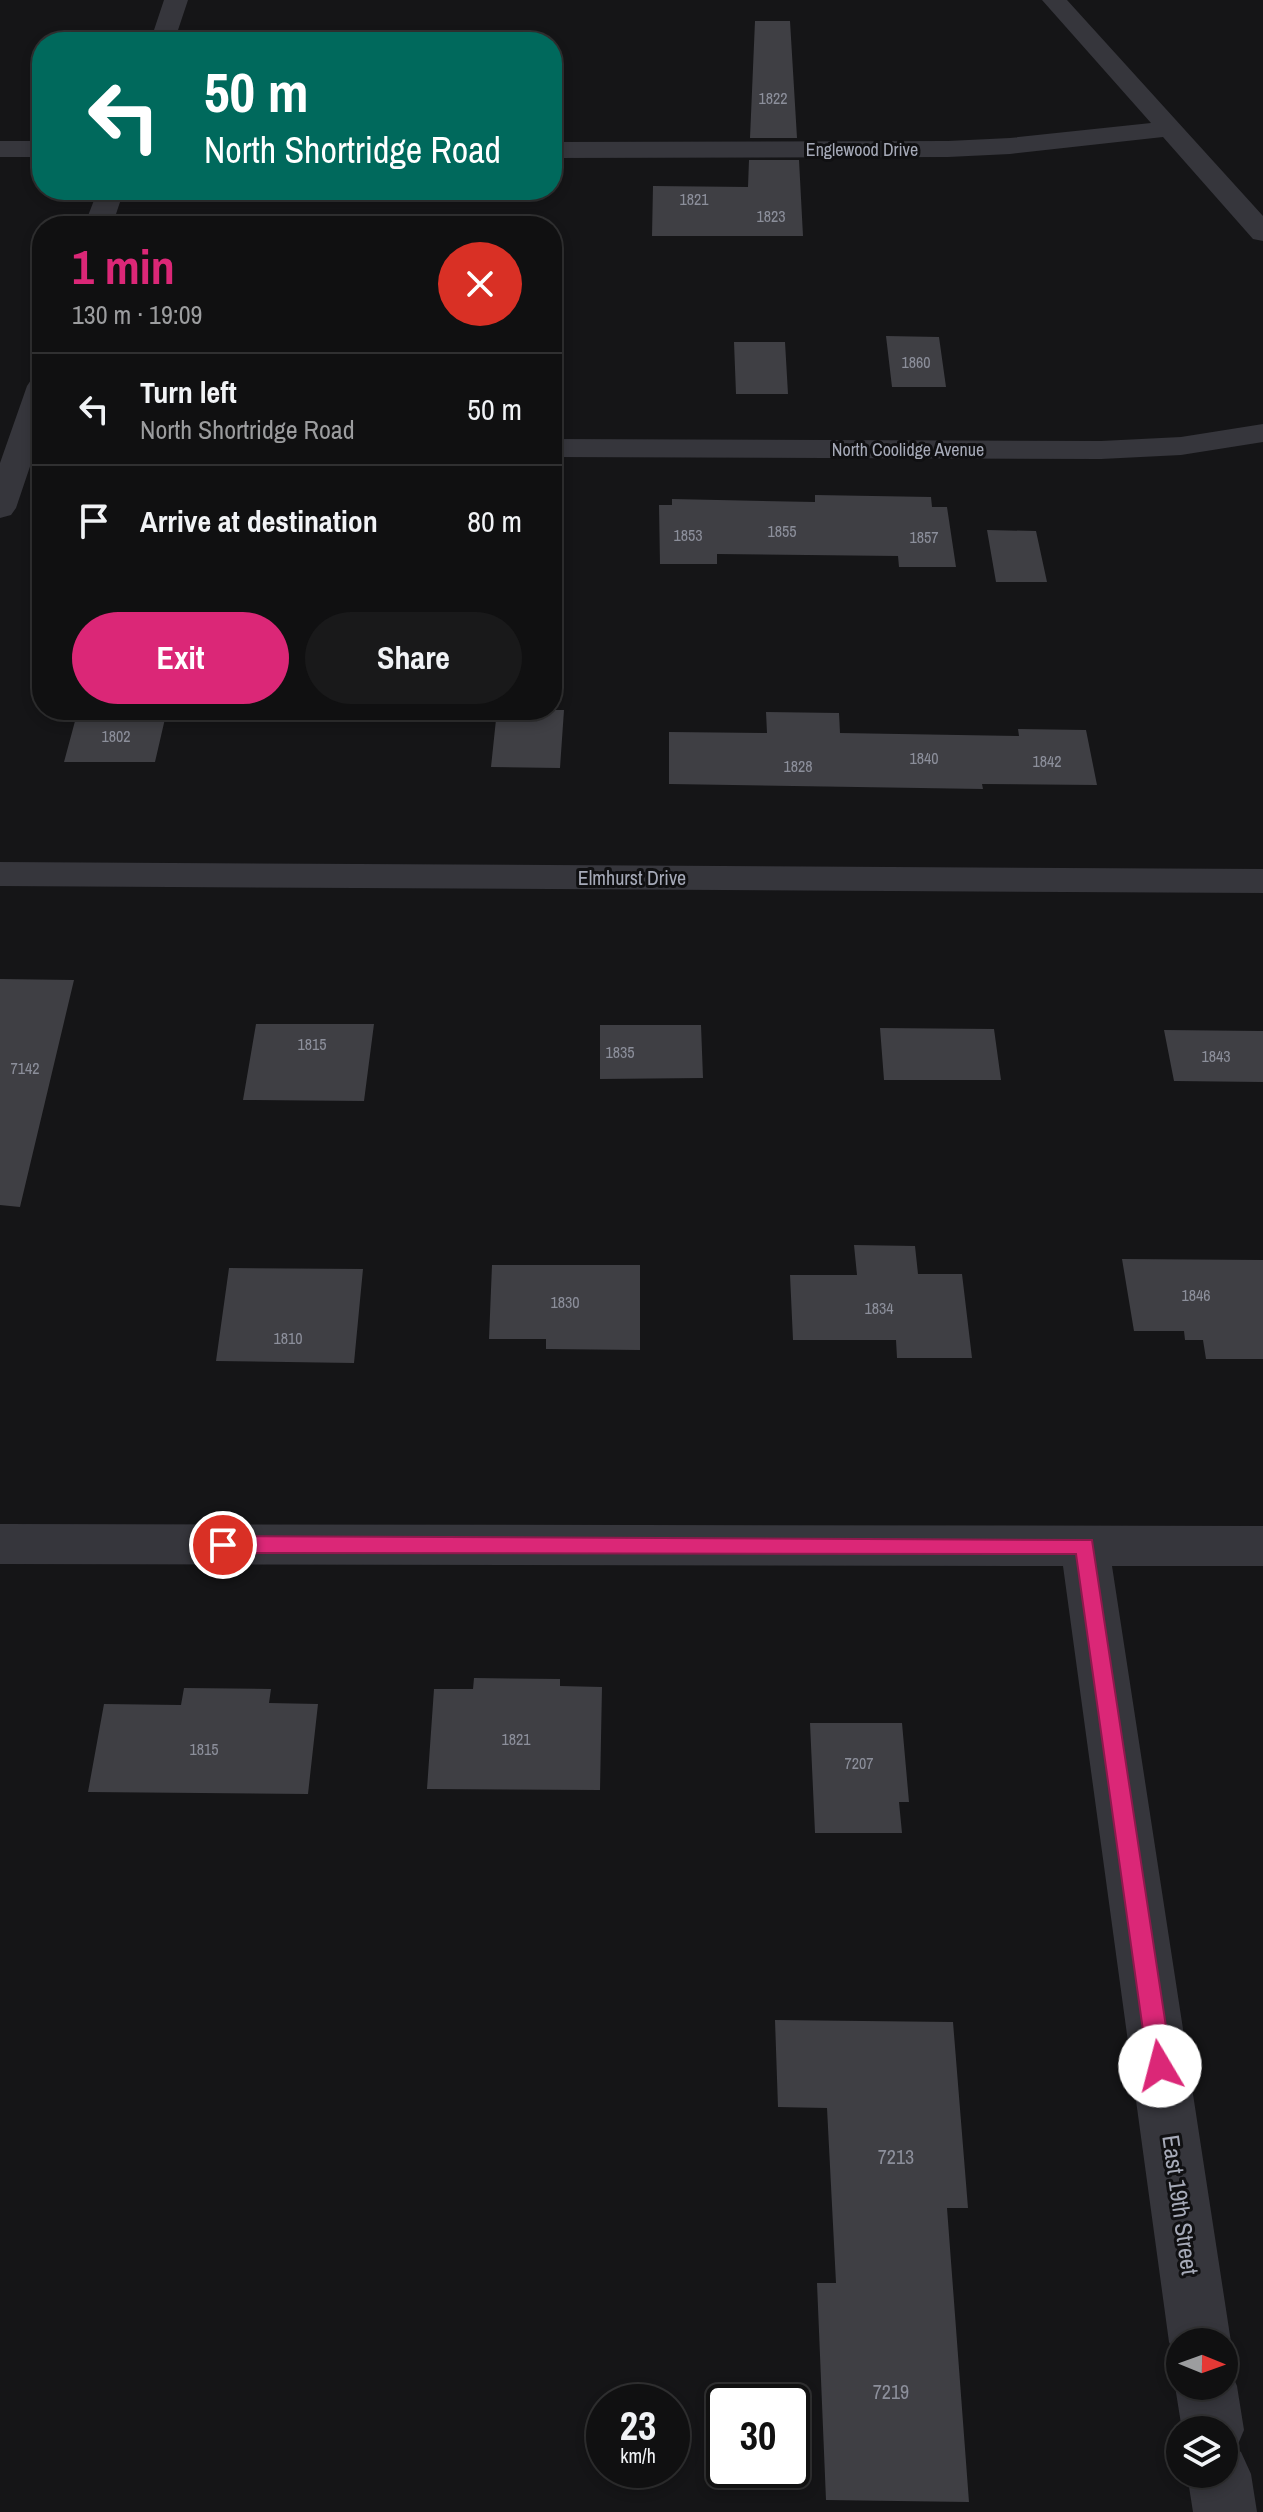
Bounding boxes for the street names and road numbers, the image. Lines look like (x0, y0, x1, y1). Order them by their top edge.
street label: Englewood Drive (806, 137, 918, 162)
street label: North Coolidge Avenue (832, 437, 984, 462)
street label: Elmhurst Drive (578, 864, 686, 891)
street label: East 19th Street (1155, 2133, 1207, 2277)

